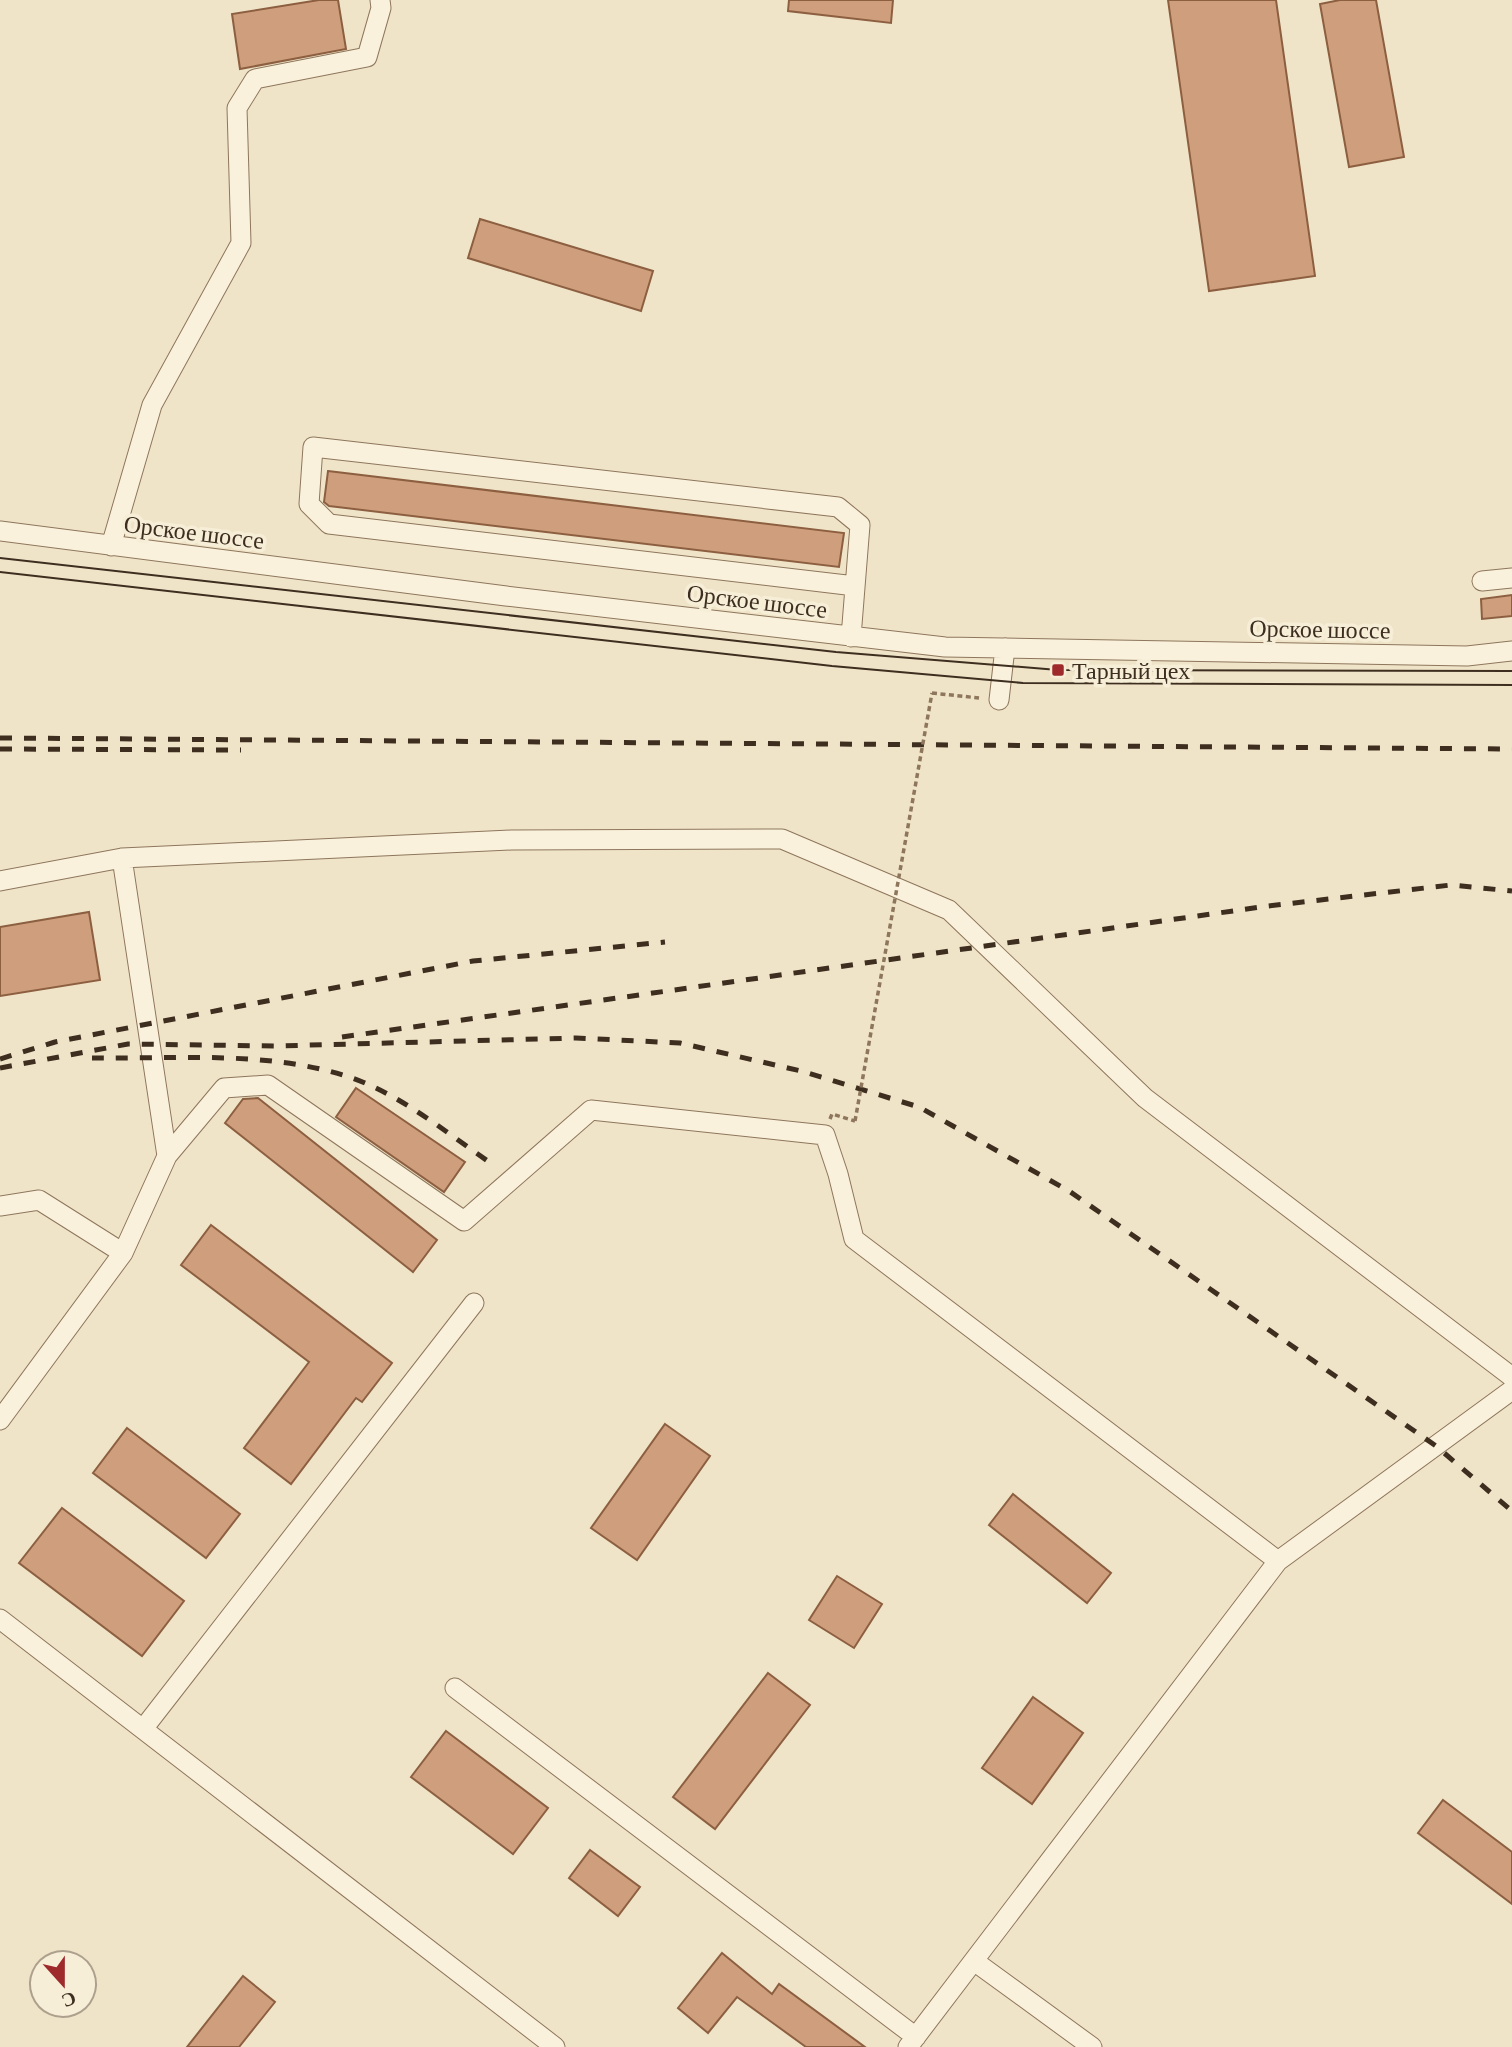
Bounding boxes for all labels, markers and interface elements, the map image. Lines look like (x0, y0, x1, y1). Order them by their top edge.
street label: Орское шоссе (122, 510, 266, 554)
street label: Орское шоссе (685, 579, 829, 623)
street label: Орское шоссе (1249, 614, 1391, 644)
place label: Тарный цех (1072, 657, 1190, 684)
marker: Тарный цех (1050, 662, 1066, 678)
north arrow (28, 1949, 98, 2019)
text: С (59, 1987, 79, 2012)

